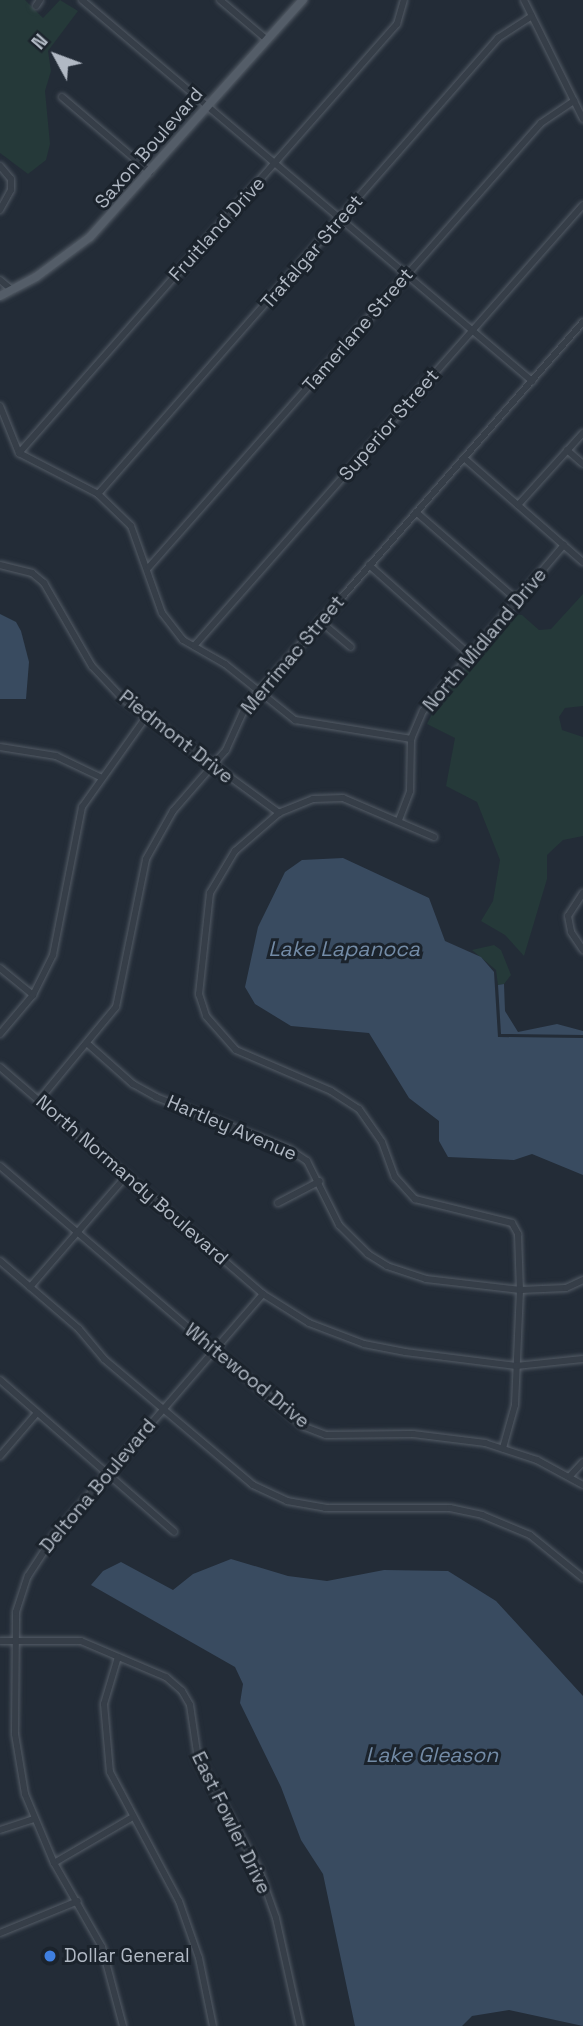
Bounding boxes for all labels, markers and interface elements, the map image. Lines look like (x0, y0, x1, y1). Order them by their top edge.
north arrow (21, 21, 91, 91)
text: N (26, 29, 53, 55)
street label: Saxon Boulevard (90, 83, 208, 213)
street label: Fruitland Drive (164, 172, 270, 286)
street label: Trafalgar Street (256, 190, 368, 314)
street label: Tamerlane Street (298, 263, 418, 397)
street label: Superior Street (334, 365, 444, 485)
street label: North Midland Drive (418, 564, 552, 716)
street label: Merrimac Street (237, 591, 349, 719)
street label: Piedmont Drive (115, 685, 237, 789)
water label: Lake Lapanoca (268, 936, 420, 962)
street label: North Normandy Boulevard (31, 1090, 233, 1270)
street label: Hartley Avenue (164, 1090, 300, 1166)
street label: Whitewood Drive (180, 1319, 314, 1433)
street label: Deltona Boulevard (35, 1415, 161, 1557)
water label: Lake Gleason (366, 1742, 498, 1768)
street label: East Fowler Drive (187, 1748, 275, 1898)
place label: Dollar General (64, 1945, 190, 1967)
marker: Dollar General (42, 1948, 58, 1964)

